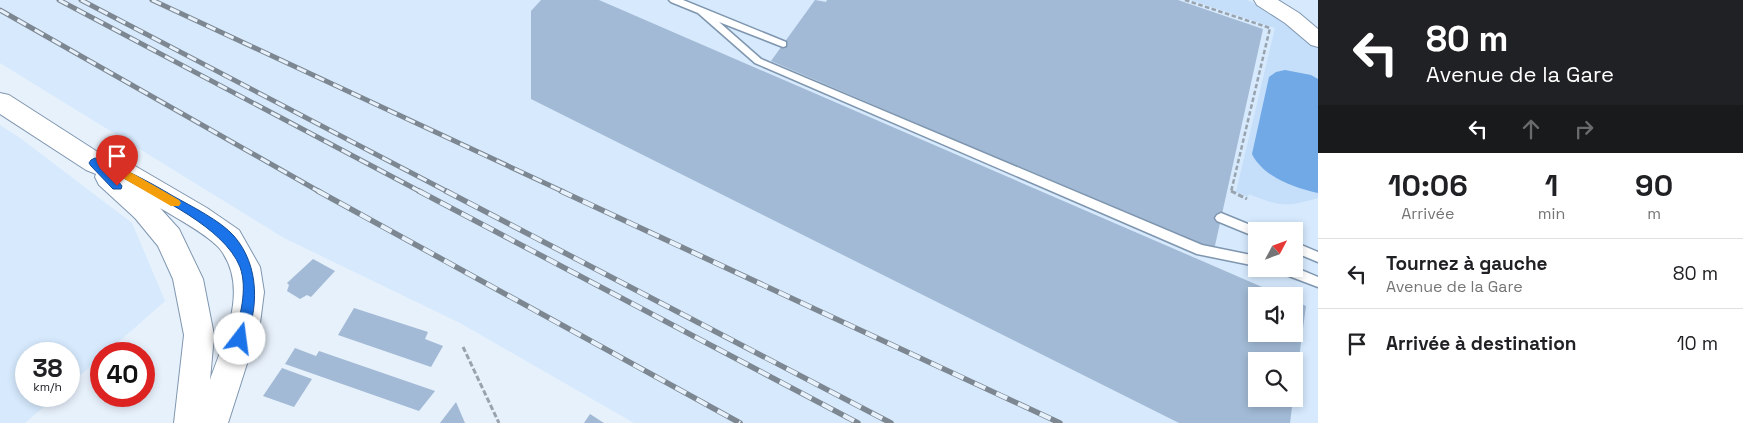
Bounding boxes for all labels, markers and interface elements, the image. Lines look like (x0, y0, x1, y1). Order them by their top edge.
text: 80 m (1426, 17, 1508, 61)
icon: left (1343, 20, 1408, 85)
text: Avenue de la Gare (1426, 60, 1614, 88)
icon: left (1464, 115, 1492, 143)
icon: ahead (1517, 115, 1545, 143)
icon: right (1570, 115, 1598, 143)
pin (96, 135, 138, 186)
icon: arrive (103, 142, 131, 170)
text: 10:06 (1388, 166, 1468, 205)
text: 1 (1545, 166, 1558, 205)
text: 90 (1635, 166, 1673, 205)
text: Arrivée (1401, 203, 1455, 224)
text: min (1538, 203, 1565, 224)
text: m (1647, 203, 1661, 224)
north arrow (1248, 222, 1302, 278)
map controls (1248, 222, 1303, 407)
text: Tournez à gauche (1386, 251, 1548, 276)
icon: left (1343, 260, 1371, 288)
text: 80 m (1673, 261, 1718, 286)
text: Avenue de la Gare (1386, 276, 1523, 297)
button: sound (1248, 287, 1303, 342)
position arrow (213, 312, 265, 364)
icon: arrive (1343, 330, 1371, 358)
text: Arrivée à destination (1386, 331, 1576, 356)
text: 10 m (1677, 331, 1718, 356)
speed limit sign: 40 (90, 342, 155, 407)
text: 38 (32, 352, 63, 384)
button: search (1248, 352, 1303, 407)
text: km/h (33, 379, 62, 395)

